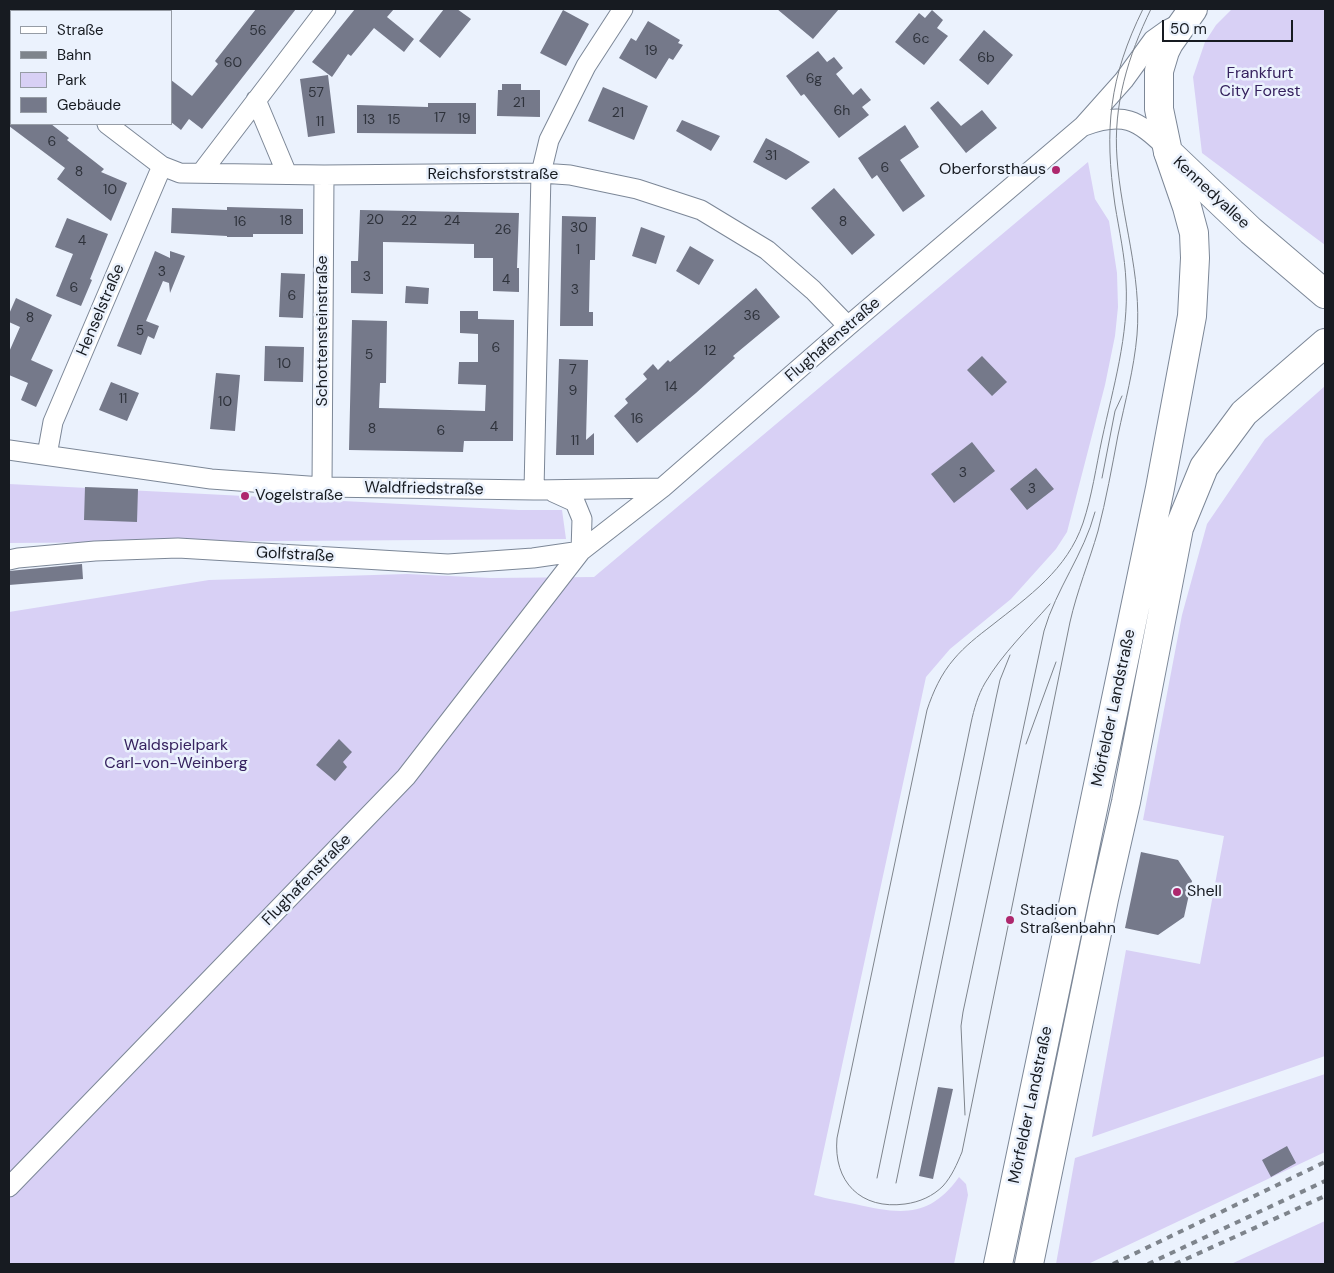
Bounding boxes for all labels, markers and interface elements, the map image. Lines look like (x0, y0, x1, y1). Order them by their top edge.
legend (10, 10, 172, 125)
scale bar (1164, 10, 1295, 42)
text: 50 m (1170, 19, 1207, 39)
text: Straße (57, 20, 104, 40)
house number: 56 (249, 23, 267, 39)
house number: 6c (913, 31, 929, 47)
house number: 19 (644, 43, 658, 59)
text: Bahn (57, 45, 91, 65)
house number: 6b (977, 50, 995, 66)
house number: 60 (224, 55, 242, 71)
park label: Frankfurt City Forest (1219, 64, 1301, 102)
text: Park (57, 70, 87, 90)
house number: 6g (806, 71, 822, 87)
house number: 57 (308, 85, 324, 101)
text: Gebäude (57, 95, 121, 115)
house number: 21 (513, 95, 525, 111)
house number: 6h (834, 103, 850, 119)
house number: 21 (612, 105, 624, 121)
house number: 17 (434, 110, 446, 126)
house number: 19 (457, 111, 471, 127)
house number: 13 (363, 112, 375, 128)
house number: 15 (388, 112, 400, 128)
house number: 11 (316, 114, 324, 130)
house number: 6 (48, 134, 56, 150)
house number: 31 (765, 148, 777, 164)
street label: Kennedyallee (1169, 153, 1253, 233)
house number: 6 (881, 160, 889, 176)
place label: Oberforsthaus (939, 160, 1046, 180)
house number: 8 (75, 164, 83, 180)
marker: Oberforsthaus (1050, 164, 1062, 176)
street label: Reichsforststraße (428, 165, 558, 185)
house number: 10 (103, 182, 117, 198)
house number: 20 (366, 212, 384, 228)
house number: 18 (280, 213, 292, 229)
house number: 22 (401, 213, 417, 229)
house number: 24 (444, 213, 460, 229)
house number: 16 (233, 214, 247, 230)
house number: 8 (839, 214, 847, 230)
house number: 30 (570, 220, 588, 236)
house number: 26 (495, 222, 511, 238)
house number: 4 (78, 233, 86, 249)
house number: 1 (576, 242, 580, 258)
street label: Schottensteinstraße (313, 255, 333, 407)
street label: Henselstraße (73, 261, 129, 359)
house number: 3 (158, 264, 166, 280)
house number: 3 (363, 269, 371, 285)
house number: 4 (502, 272, 510, 288)
house number: 6 (70, 280, 78, 296)
house number: 3 (571, 282, 579, 298)
house number: 6 (288, 288, 296, 304)
street label: Flughafenstraße (782, 294, 884, 386)
house number: 36 (743, 308, 761, 324)
house number: 8 (26, 310, 34, 326)
house number: 5 (136, 323, 144, 339)
house number: 6 (492, 340, 500, 356)
house number: 12 (704, 343, 716, 359)
house number: 5 (365, 347, 373, 363)
house number: 10 (277, 356, 291, 372)
house number: 7 (569, 362, 577, 378)
house number: 14 (665, 379, 677, 395)
house number: 9 (569, 383, 577, 399)
house number: 11 (119, 391, 127, 407)
house number: 10 (218, 394, 232, 410)
house number: 16 (630, 411, 644, 427)
house number: 4 (490, 419, 498, 435)
house number: 8 (368, 421, 376, 437)
house number: 6 (437, 423, 445, 439)
house number: 11 (571, 433, 579, 449)
house number: 3 (959, 465, 967, 481)
street label: Waldfriedstraße (364, 478, 484, 500)
house number: 3 (1028, 481, 1036, 497)
place label: Vogelstraße (255, 486, 343, 506)
marker: Vogelstraße (239, 490, 251, 502)
street label: Golfstraße (255, 543, 335, 567)
street label: Mörfelder Landstraße (1088, 628, 1140, 788)
park label: Waldspielpark Carl-von-Weinberg (104, 736, 248, 774)
street label: Flughafenstraße (259, 830, 355, 930)
place label: Shell (1187, 882, 1222, 902)
marker: Shell (1171, 886, 1183, 898)
place label: Stadion Straßenbahn (1020, 901, 1116, 939)
marker: Stadion Straßenbahn (1004, 914, 1016, 926)
street label: Mörfelder Landstraße (1005, 1025, 1057, 1185)

